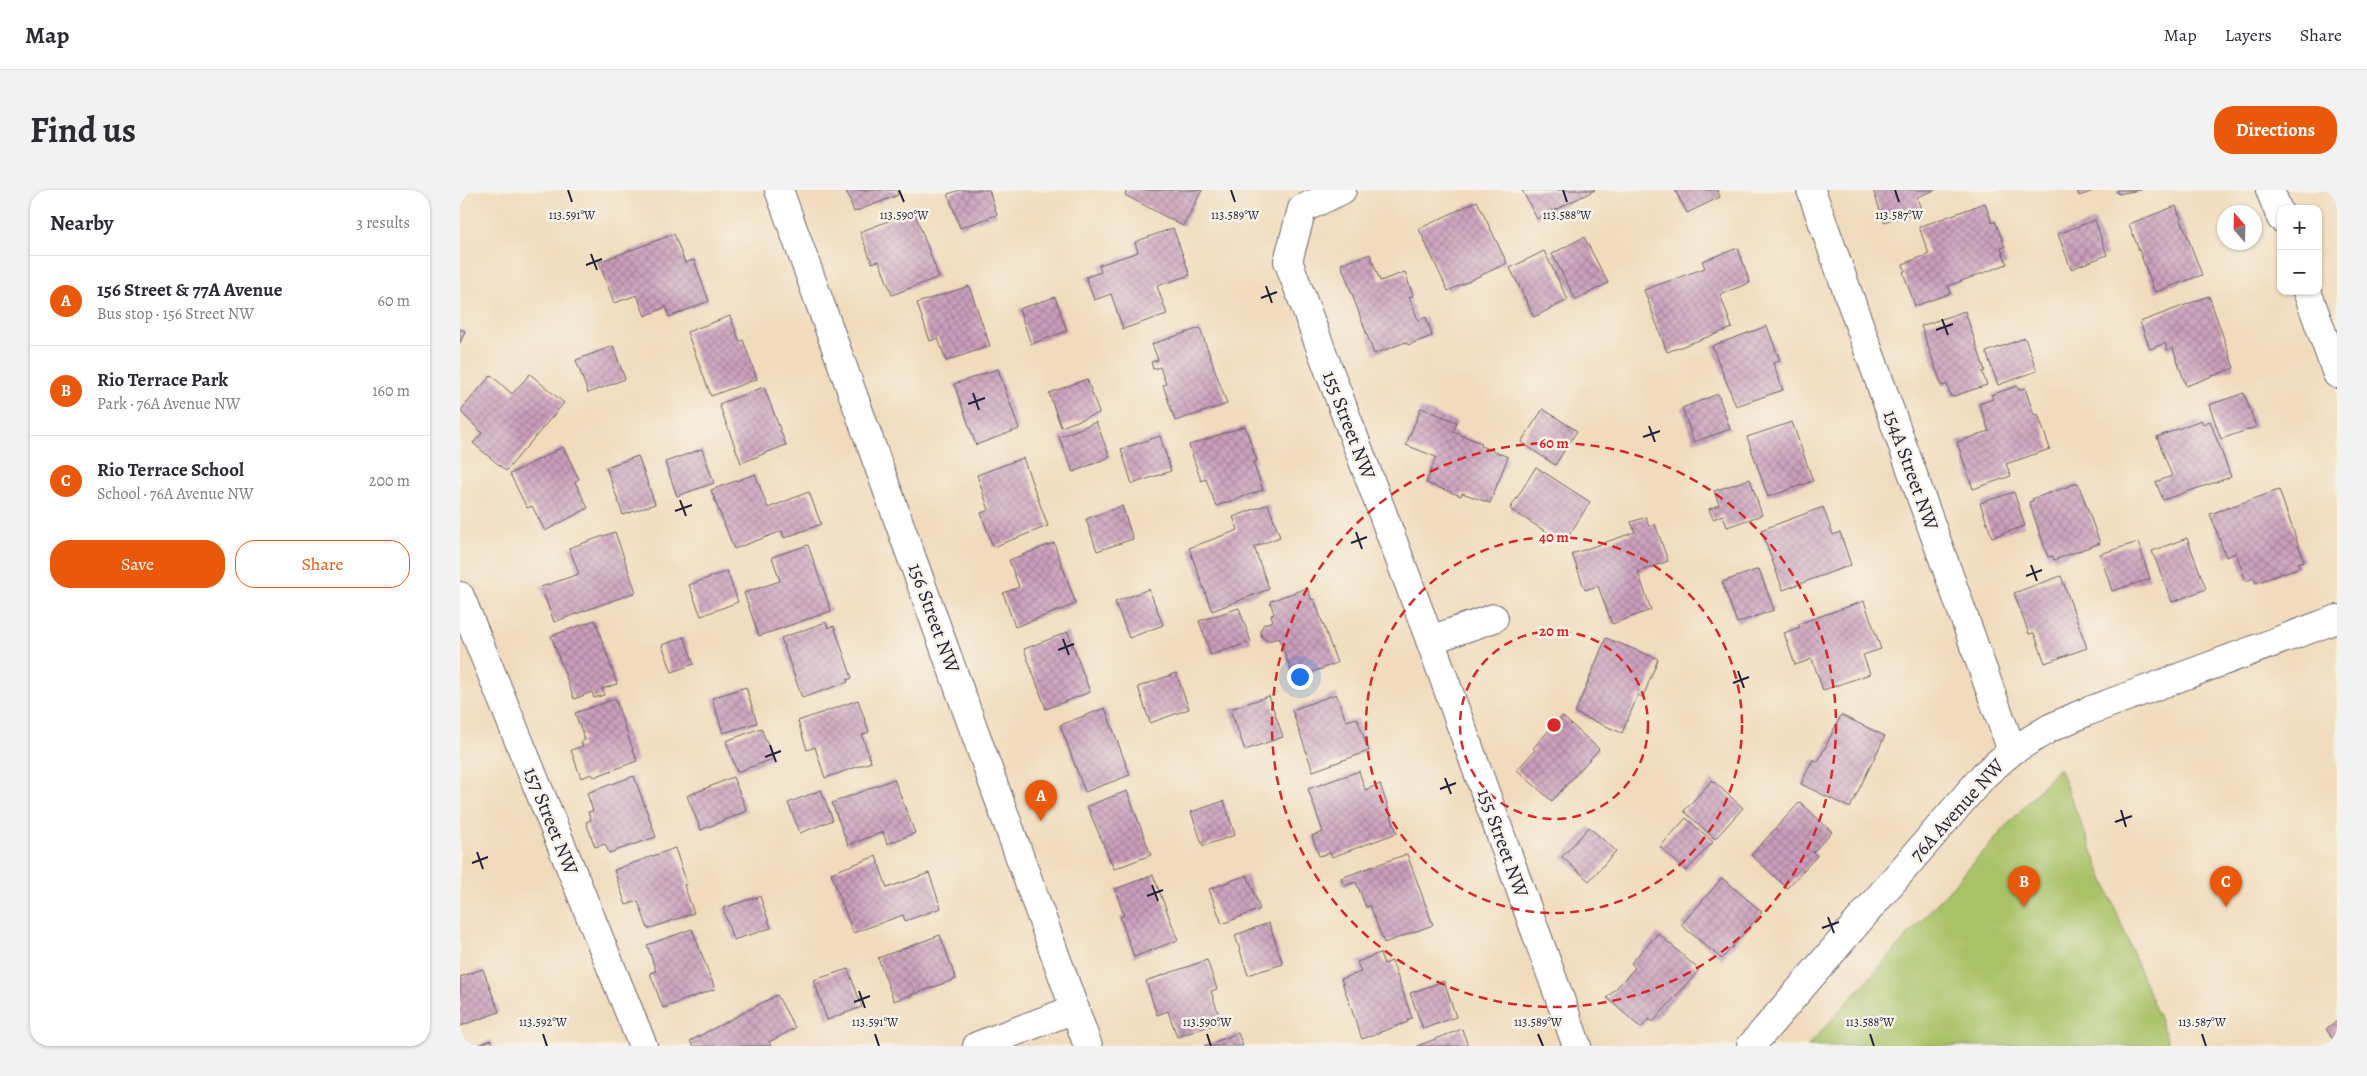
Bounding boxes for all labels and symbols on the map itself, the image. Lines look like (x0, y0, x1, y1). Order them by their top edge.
north arrow (2217, 205, 2262, 250)
text: 113.591°W (549, 207, 596, 223)
text: 113.590°W (880, 207, 929, 223)
text: 113.589°W (1211, 207, 1260, 223)
text: 113.588°W (1543, 207, 1592, 223)
text: 113.587°W (1875, 207, 1924, 223)
street label: 155 Street NW (1316, 367, 1382, 483)
street label: 154A Street NW (1877, 406, 1945, 534)
text: 60 m (1539, 433, 1569, 453)
text: 40 m (1539, 527, 1569, 547)
street label: 156 Street NW (902, 559, 966, 677)
text: 20 m (1539, 621, 1569, 641)
your location (1287, 664, 1313, 690)
centre of rings (1545, 716, 1563, 734)
street label: 76A Avenue NW (1904, 752, 2011, 867)
street label: 157 Street NW (517, 763, 585, 879)
pin: A (1025, 780, 1057, 821)
street label: 155 Street NW (1471, 785, 1535, 902)
pin: B (2008, 866, 2040, 907)
pin: C (2210, 866, 2242, 907)
text: 113.592°W (519, 1014, 568, 1030)
text: 113.591°W (852, 1014, 899, 1030)
text: 113.590°W (1183, 1014, 1232, 1030)
text: 113.589°W (1514, 1014, 1563, 1030)
text: 113.588°W (1846, 1014, 1895, 1030)
text: 113.587°W (2178, 1014, 2227, 1030)

